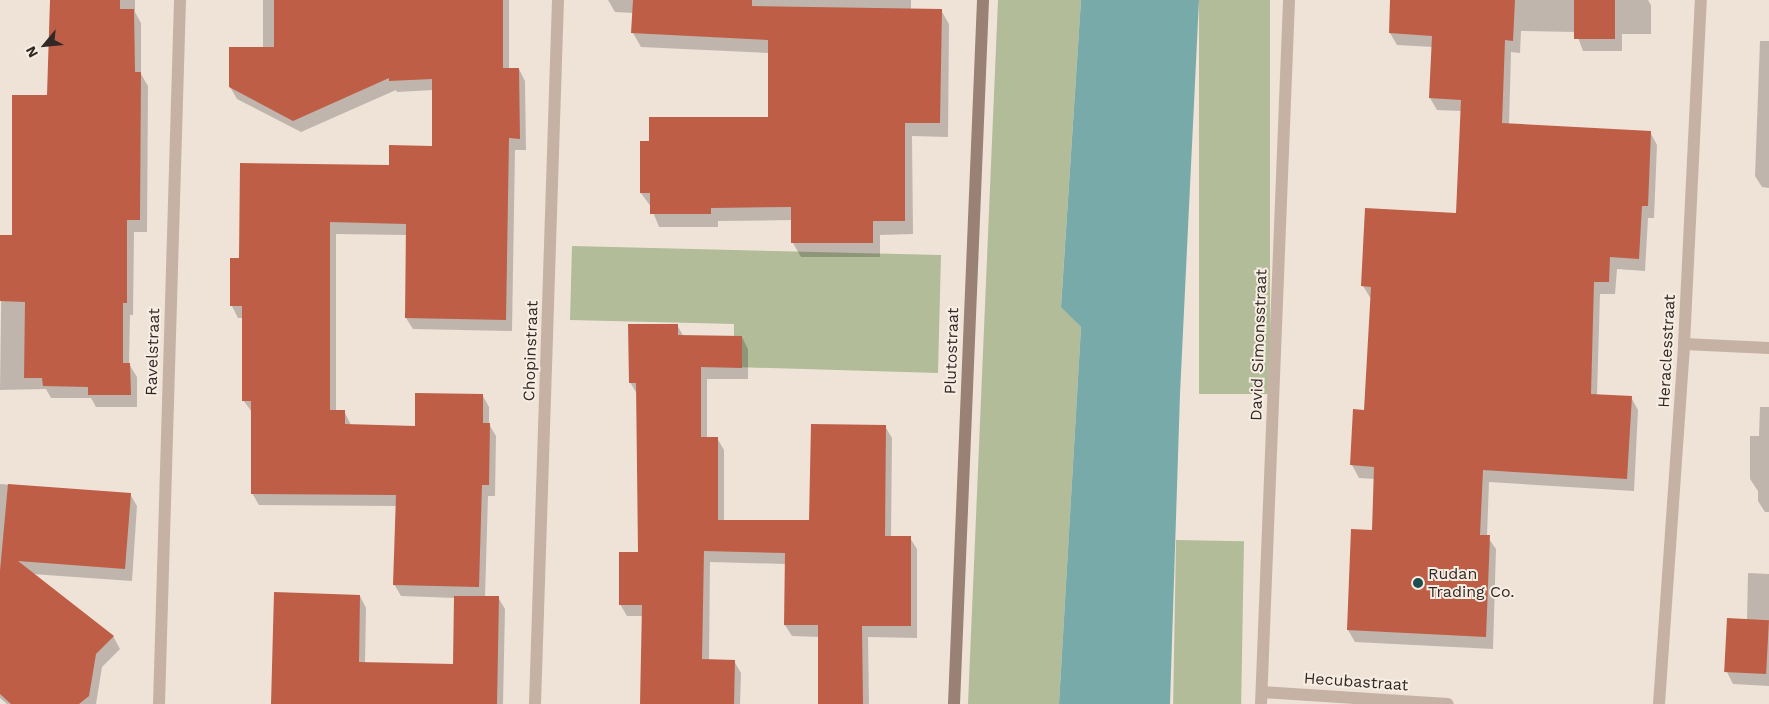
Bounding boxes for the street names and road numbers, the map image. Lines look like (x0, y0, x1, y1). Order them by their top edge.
street label: David Simonsstraat (1247, 269, 1271, 421)
street label: Heraclesstraat (1654, 294, 1680, 408)
street label: Chopinstraat (520, 300, 542, 402)
street label: Plutostraat (941, 307, 963, 395)
street label: Ravelstraat (142, 308, 164, 396)
street label: Hecubastraat (1303, 669, 1409, 695)

